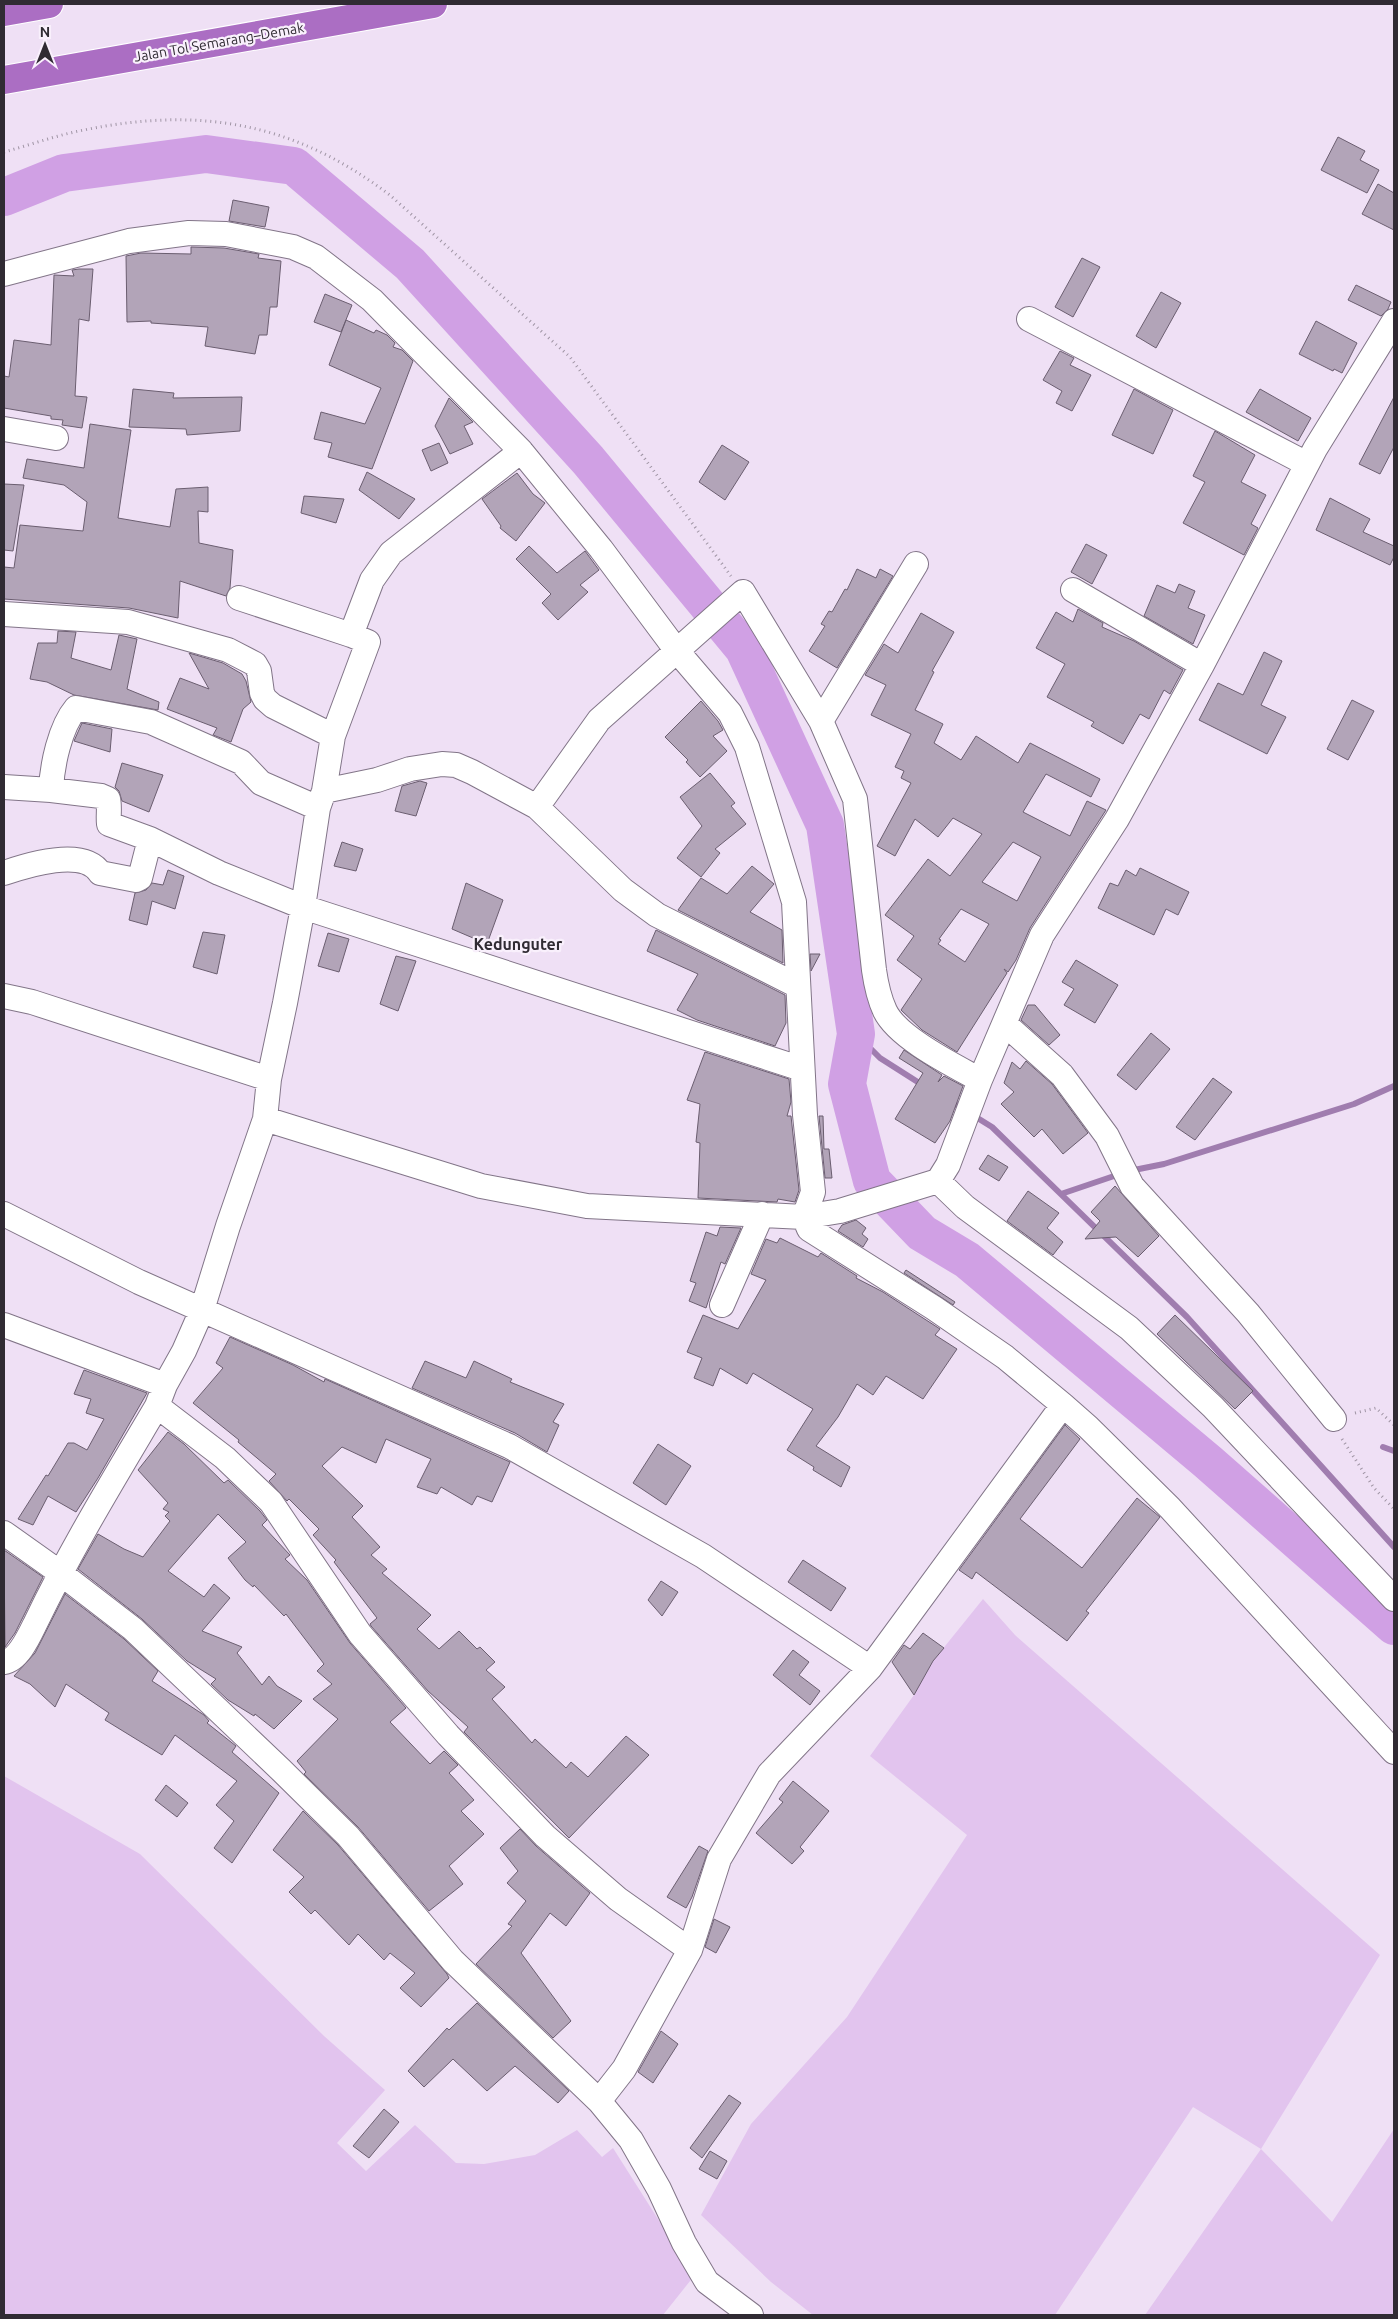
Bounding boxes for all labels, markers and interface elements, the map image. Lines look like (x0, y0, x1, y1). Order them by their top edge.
street label: Jalan Tol Semarang–Demak (133, 19, 305, 65)
north arrow (20, 20, 70, 70)
text: N (40, 24, 50, 40)
district label: Kedunguter (474, 935, 563, 953)

